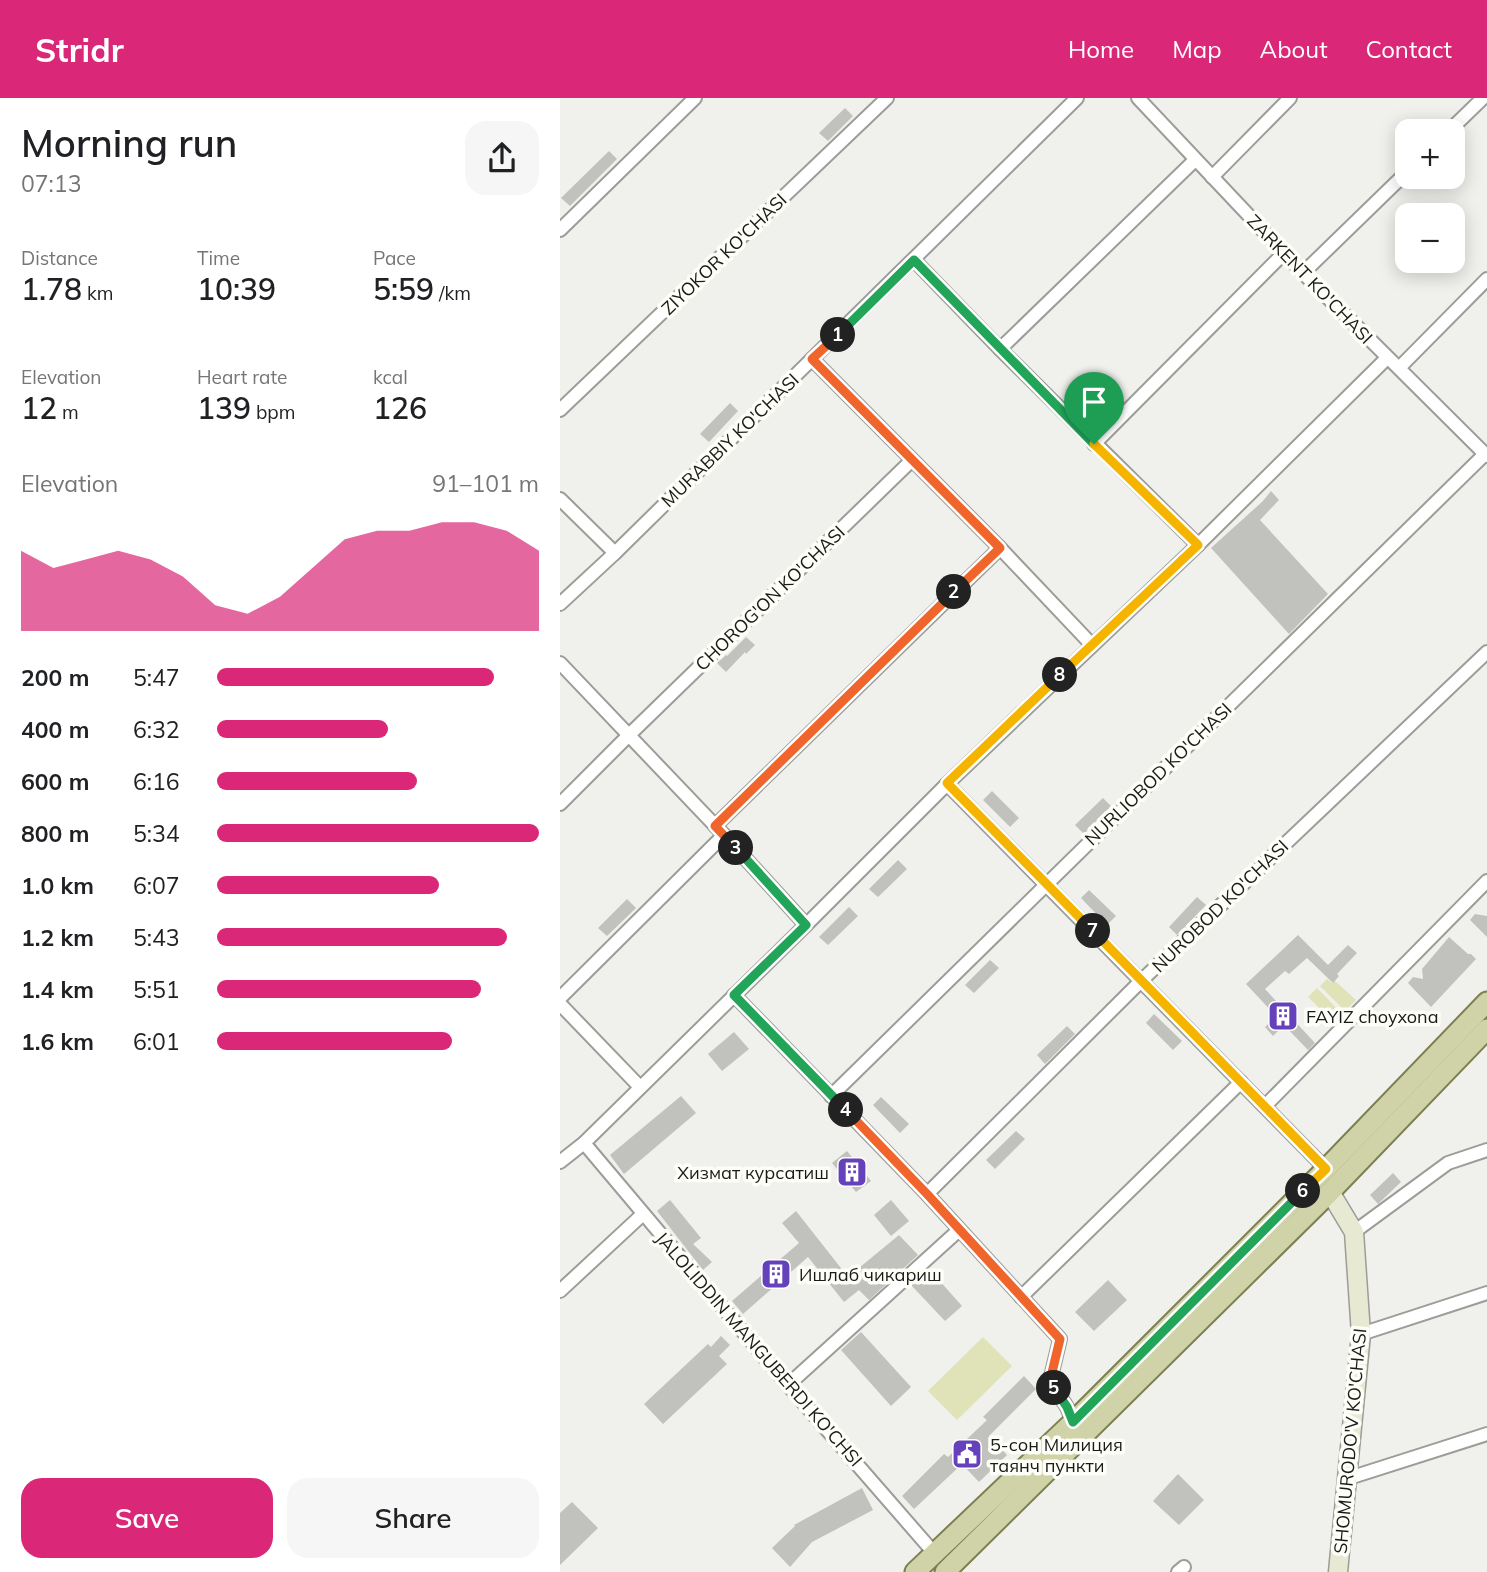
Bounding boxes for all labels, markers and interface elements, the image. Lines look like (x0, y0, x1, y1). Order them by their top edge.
text: Stridr (35, 29, 124, 70)
text: Home (1068, 34, 1134, 64)
text: Map (1172, 34, 1222, 64)
text: About (1260, 34, 1328, 64)
text: Contact (1366, 34, 1452, 64)
text: Morning run (21, 119, 237, 167)
map controls (1395, 119, 1465, 273)
button: + (1395, 119, 1465, 189)
button: share (465, 121, 539, 195)
text: 07:13 (21, 169, 81, 198)
street label: ZIYOKOR KO'CHASI (657, 188, 791, 320)
button: − (1395, 203, 1465, 273)
street label: ZARKENT KO'CHASI (1242, 209, 1378, 349)
text: Distance (21, 246, 98, 270)
text: Time (197, 246, 240, 270)
text: Pace (373, 246, 416, 270)
text: 1.78 (21, 270, 82, 308)
text: 10:39 (197, 270, 276, 308)
text: 5:59 (373, 270, 434, 308)
text: km (82, 281, 114, 305)
text: /km (434, 281, 471, 305)
pin: 1 (820, 317, 856, 352)
text: 1 (832, 322, 843, 346)
text: Elevation (21, 365, 101, 389)
text: Heart rate (197, 365, 287, 389)
text: kcal (373, 365, 408, 389)
street label: MURABBIY KO'CHASI (656, 368, 804, 512)
pin (1064, 372, 1124, 444)
icon: arrive (1075, 383, 1113, 421)
text: 12 (21, 389, 57, 427)
text: 139 (197, 389, 251, 427)
text: 126 (373, 389, 427, 427)
text: m (57, 400, 79, 424)
text: bpm (251, 400, 295, 424)
text: Elevation (21, 469, 118, 498)
text: 91–101 m (432, 469, 539, 498)
street label: CHOROG'ON KO'CHASI (690, 521, 850, 675)
pin: 2 (936, 574, 972, 610)
text: 2 (948, 579, 959, 603)
pin: 8 (1042, 658, 1078, 692)
text: 8 (1054, 662, 1065, 686)
text: 200 m (21, 663, 89, 692)
text: 5:47 (133, 663, 180, 692)
street label: NURLIOBOD KO'CHASI (1080, 698, 1236, 850)
text: 400 m (21, 715, 89, 744)
text: 6:32 (133, 715, 180, 744)
text: 600 m (21, 767, 89, 796)
text: 6:16 (133, 767, 180, 796)
text: 800 m (21, 819, 89, 848)
text: 5:34 (133, 819, 180, 848)
pin: 3 (718, 830, 754, 866)
text: 3 (730, 835, 741, 859)
street label: NUROBOD KO'CHASI (1147, 835, 1293, 977)
text: 1.0 km (21, 871, 94, 900)
text: 6:07 (133, 871, 180, 900)
pin: 7 (1076, 914, 1110, 948)
text: 7 (1087, 918, 1098, 942)
text: 1.2 km (21, 923, 94, 952)
text: 5:43 (133, 923, 180, 952)
text: 1.4 km (21, 975, 94, 1004)
text: 5:51 (133, 975, 180, 1004)
building icon: FAYIZ choyxona (1266, 999, 1300, 1033)
place label: FAYIZ choyxona (1306, 1005, 1438, 1028)
text: 1.6 km (21, 1027, 94, 1056)
text: 6:01 (133, 1027, 180, 1056)
pin: 4 (828, 1093, 864, 1128)
text: 4 (840, 1097, 851, 1121)
building icon: Хизмат курсатиш (835, 1155, 869, 1189)
place label: Хизмат курсатиш (677, 1161, 829, 1184)
pin: 6 (1286, 1174, 1320, 1208)
text: 6 (1297, 1178, 1308, 1202)
street label: JALOLIDDIN MANGUBERDI KO'CHSI (651, 1227, 867, 1471)
building icon: Ишлаб чикариш (759, 1257, 793, 1291)
place label: Ишлаб чикариш (799, 1263, 942, 1286)
street label: SHOMURODO'V KO'CHASI (1329, 1327, 1371, 1555)
pin: 5 (1036, 1370, 1072, 1406)
text: 5 (1048, 1375, 1059, 1399)
place label: 5-сон Милиция таянч пункти (990, 1433, 1123, 1477)
public building icon: 5-сон Милиция таянч пункти (950, 1437, 984, 1471)
button: Save (21, 1478, 273, 1558)
button: Share (287, 1478, 539, 1558)

